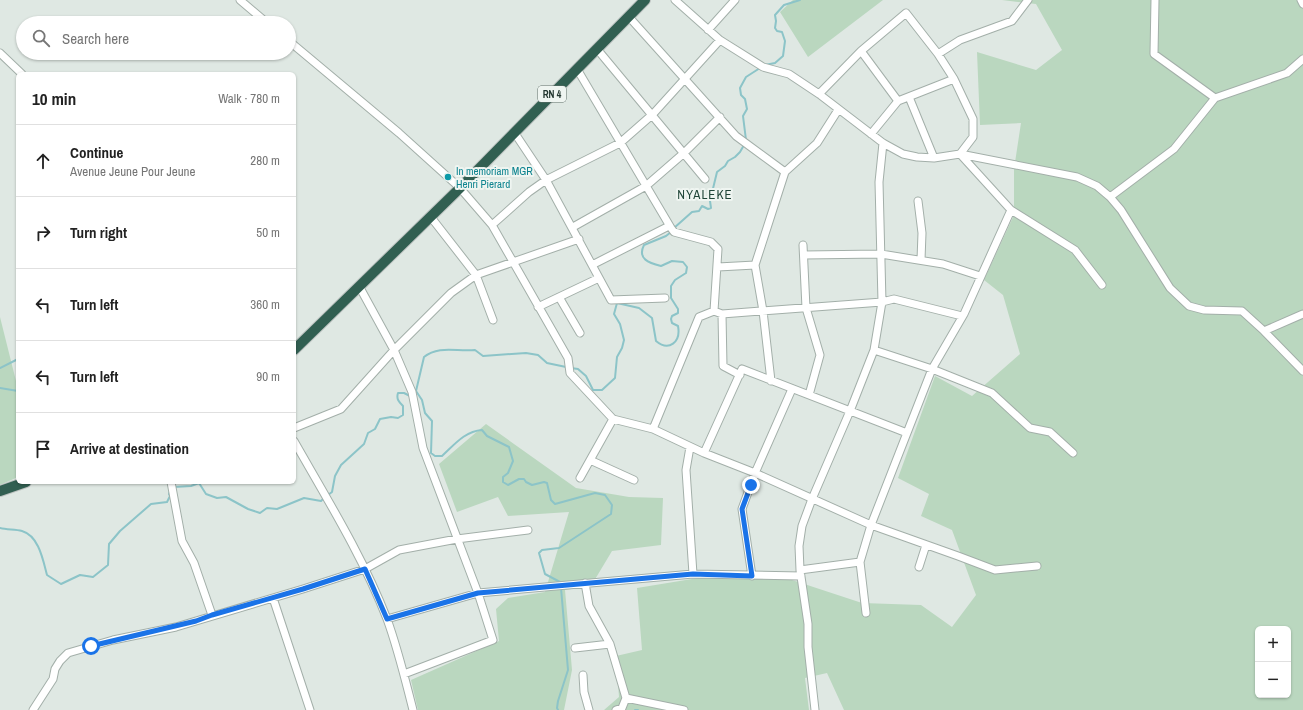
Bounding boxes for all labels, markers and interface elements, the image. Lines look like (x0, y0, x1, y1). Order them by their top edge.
search box (16, 16, 296, 60)
icon: search (30, 27, 52, 49)
text: Search here (62, 28, 129, 49)
road number: RN 4 (538, 86, 566, 102)
text: 10 min (32, 87, 76, 110)
text: Walk · 780 m (218, 90, 280, 107)
text: Continue (70, 142, 123, 163)
icon: ahead (32, 150, 54, 172)
text: 280 m (250, 152, 280, 169)
text: Avenue Jeune Pour Jeune (70, 163, 195, 180)
place label: In memoriam MGR Henri Pierard (456, 164, 533, 191)
marker: In memoriam MGR Henri Pierard (443, 172, 453, 182)
district label: NYALEKE (677, 186, 733, 203)
icon: right (32, 222, 54, 244)
text: Turn right (70, 222, 127, 243)
text: 50 m (256, 224, 280, 241)
icon: left (32, 294, 54, 316)
text: Turn left (70, 294, 118, 315)
text: 360 m (250, 296, 280, 313)
icon: left (32, 366, 54, 388)
text: Turn left (70, 366, 118, 387)
text: 90 m (256, 368, 280, 385)
icon: arrive (32, 438, 54, 460)
text: Arrive at destination (70, 438, 189, 459)
route end (742, 476, 760, 494)
map controls (1255, 626, 1291, 698)
button: + (1255, 626, 1291, 662)
route start (82, 637, 100, 655)
button: − (1255, 662, 1291, 698)

